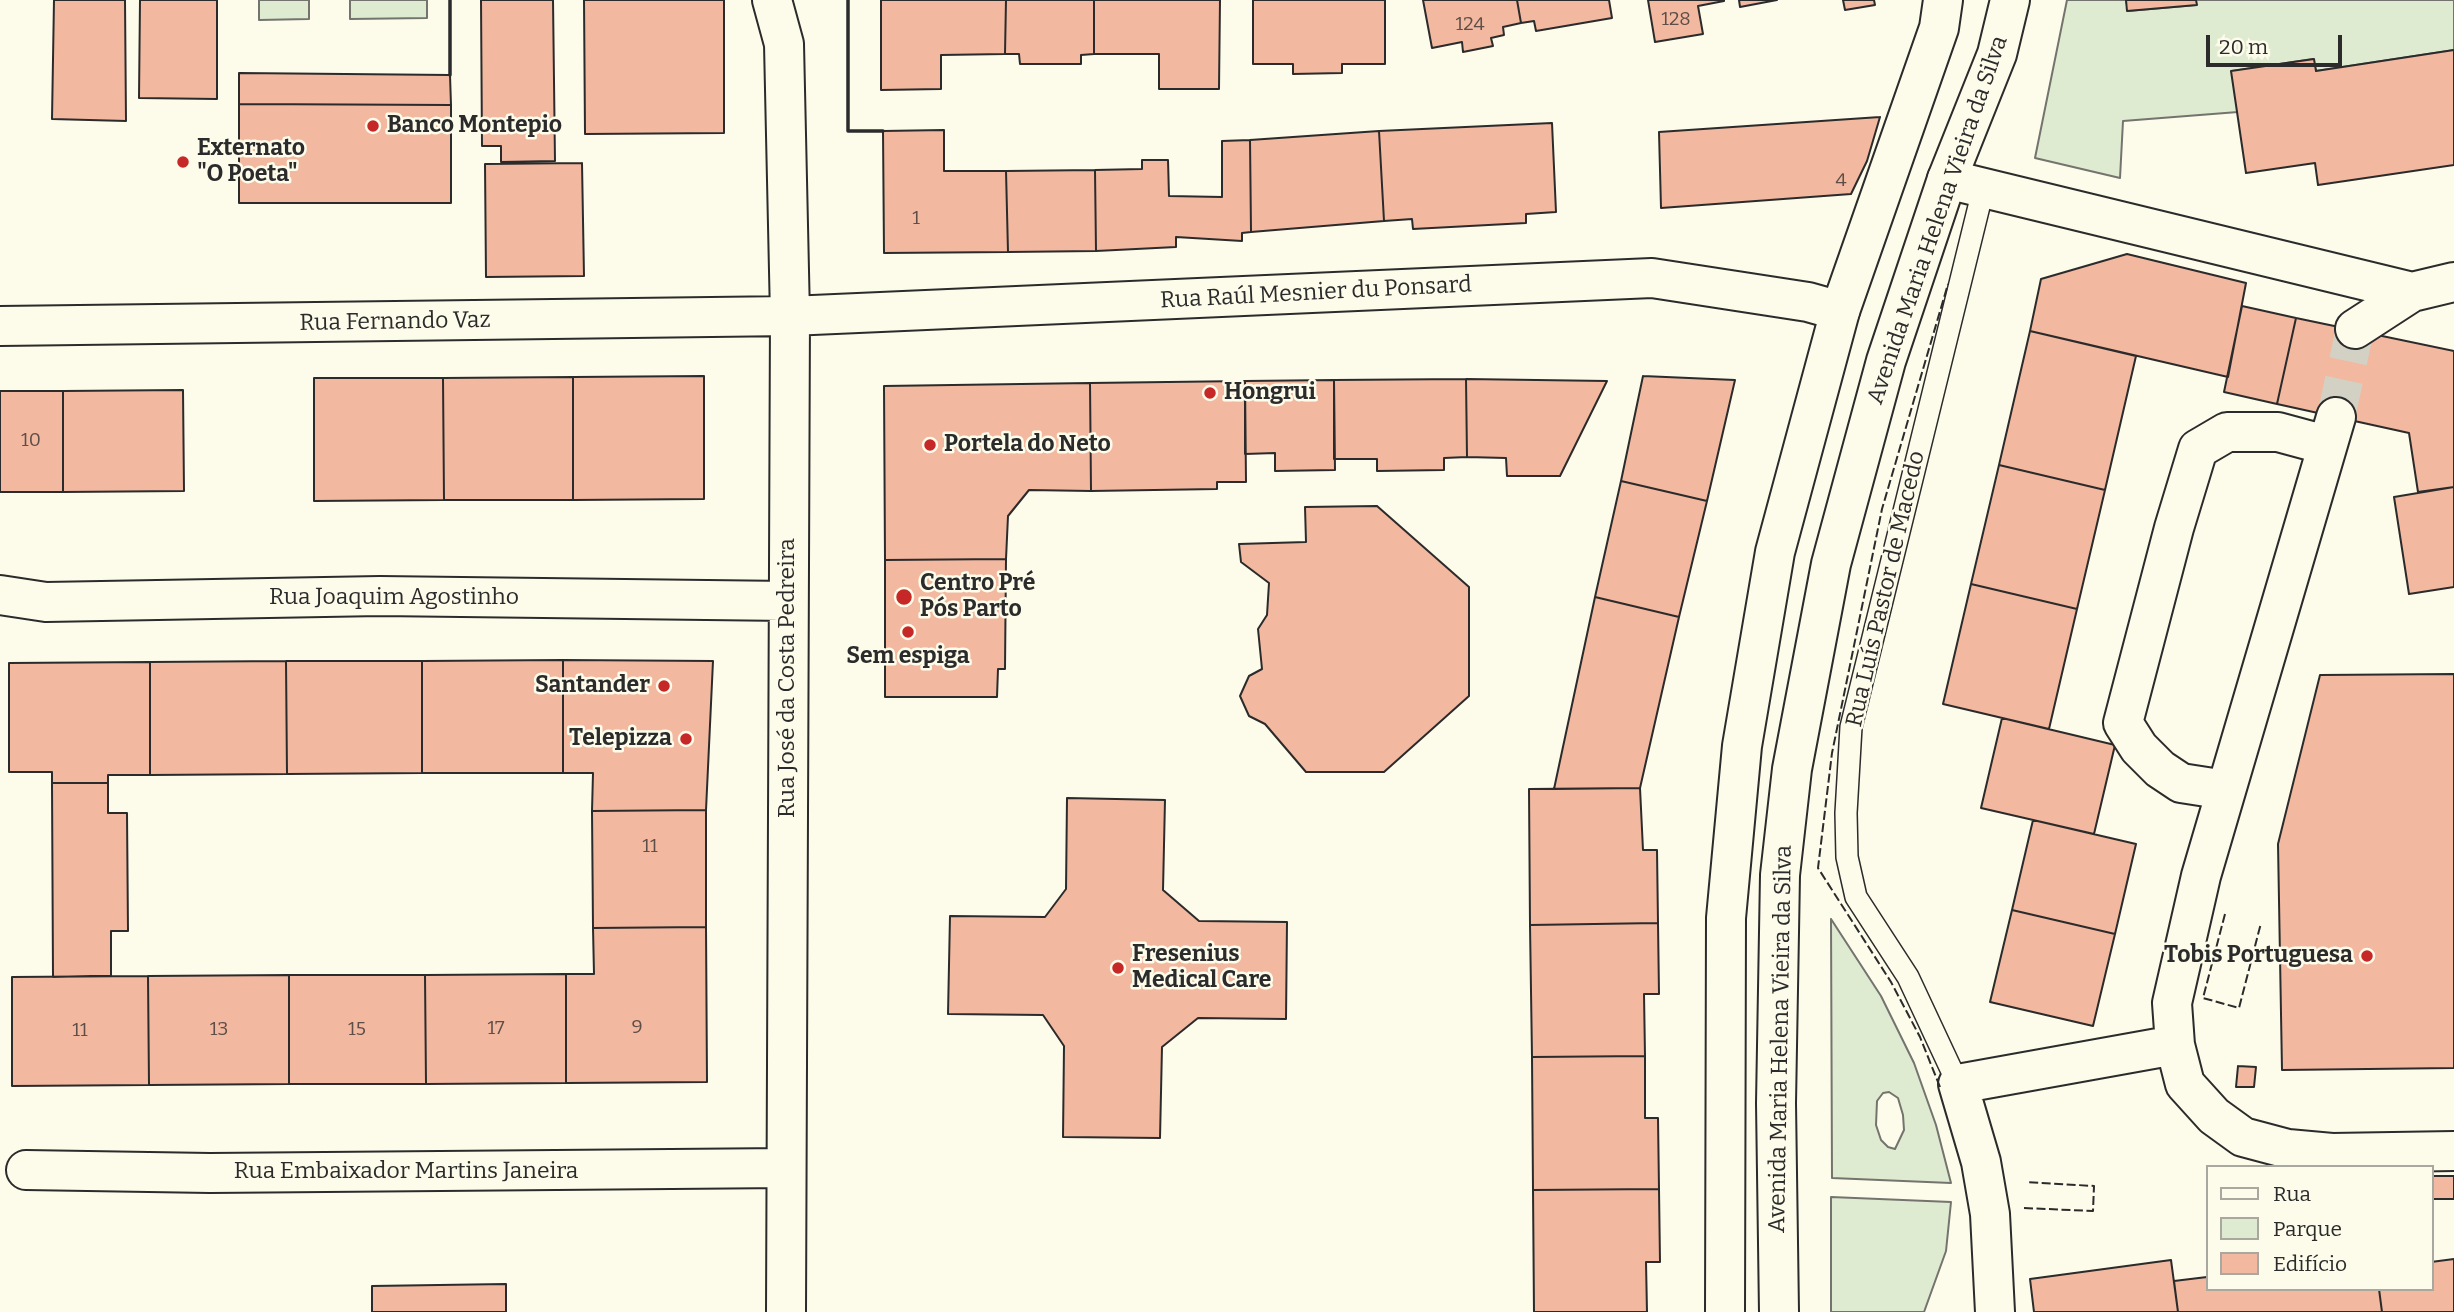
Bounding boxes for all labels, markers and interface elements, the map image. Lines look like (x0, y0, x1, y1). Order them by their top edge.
house number: 128 (1661, 9, 1691, 31)
house number: 124 (1455, 14, 1485, 36)
scale bar (2209, 21, 2346, 65)
street label: Avenida Maria Helena Vieira da Silva (1862, 32, 2014, 408)
text: 20 m (2219, 34, 2268, 60)
place label: Banco Montepio (387, 112, 562, 140)
marker: Banco Montepio (365, 118, 381, 134)
place label: Externato "O Poeta" (197, 135, 305, 189)
marker: Externato "O Poeta" (175, 154, 191, 170)
house number: 4 (1835, 170, 1847, 192)
house number: 1 (912, 208, 920, 230)
street label: Rua Raúl Mesnier du Ponsard (1160, 271, 1472, 315)
street label: Rua Fernando Vaz (299, 307, 491, 337)
place label: Hongrui (1224, 379, 1316, 407)
marker: Hongrui (1202, 385, 1218, 401)
house number: 10 (21, 430, 41, 452)
place label: Portela do Neto (944, 431, 1111, 459)
marker: Portela do Neto (922, 437, 938, 453)
street label: Rua Luís Pastor de Macedo (1841, 448, 1931, 730)
street label: Rua José da Costa Pedreira (774, 538, 802, 818)
place label: Centro Pré Pós Parto (920, 570, 1035, 624)
street label: Rua Joaquim Agostinho (269, 584, 519, 612)
marker: Centro Pré Pós Parto (894, 587, 914, 607)
marker: Sem espiga (900, 624, 916, 640)
place label: Sem espiga (846, 643, 970, 671)
place label: Santander (535, 672, 650, 700)
marker: Santander (656, 678, 672, 694)
place label: Telepizza (569, 725, 672, 753)
marker: Telepizza (678, 731, 694, 747)
house number: 11 (642, 836, 658, 858)
street label: Avenida Maria Helena Vieira da Silva (1764, 845, 1798, 1233)
place label: Fresenius Medical Care (1132, 941, 1271, 995)
place label: Tobis Portuguesa (2164, 942, 2353, 970)
marker: Tobis Portuguesa (2359, 948, 2375, 964)
marker: Fresenius Medical Care (1110, 960, 1126, 976)
house number: 9 (631, 1017, 643, 1039)
house number: 17 (487, 1018, 505, 1040)
house number: 13 (210, 1019, 228, 1041)
house number: 15 (348, 1019, 366, 1041)
house number: 11 (72, 1020, 88, 1042)
street label: Rua Embaixador Martins Janeira (234, 1158, 578, 1186)
legend (2206, 1165, 2433, 1291)
text: Rua (2273, 1181, 2311, 1207)
text: Parque (2273, 1216, 2342, 1242)
text: Edifício (2273, 1251, 2347, 1277)

